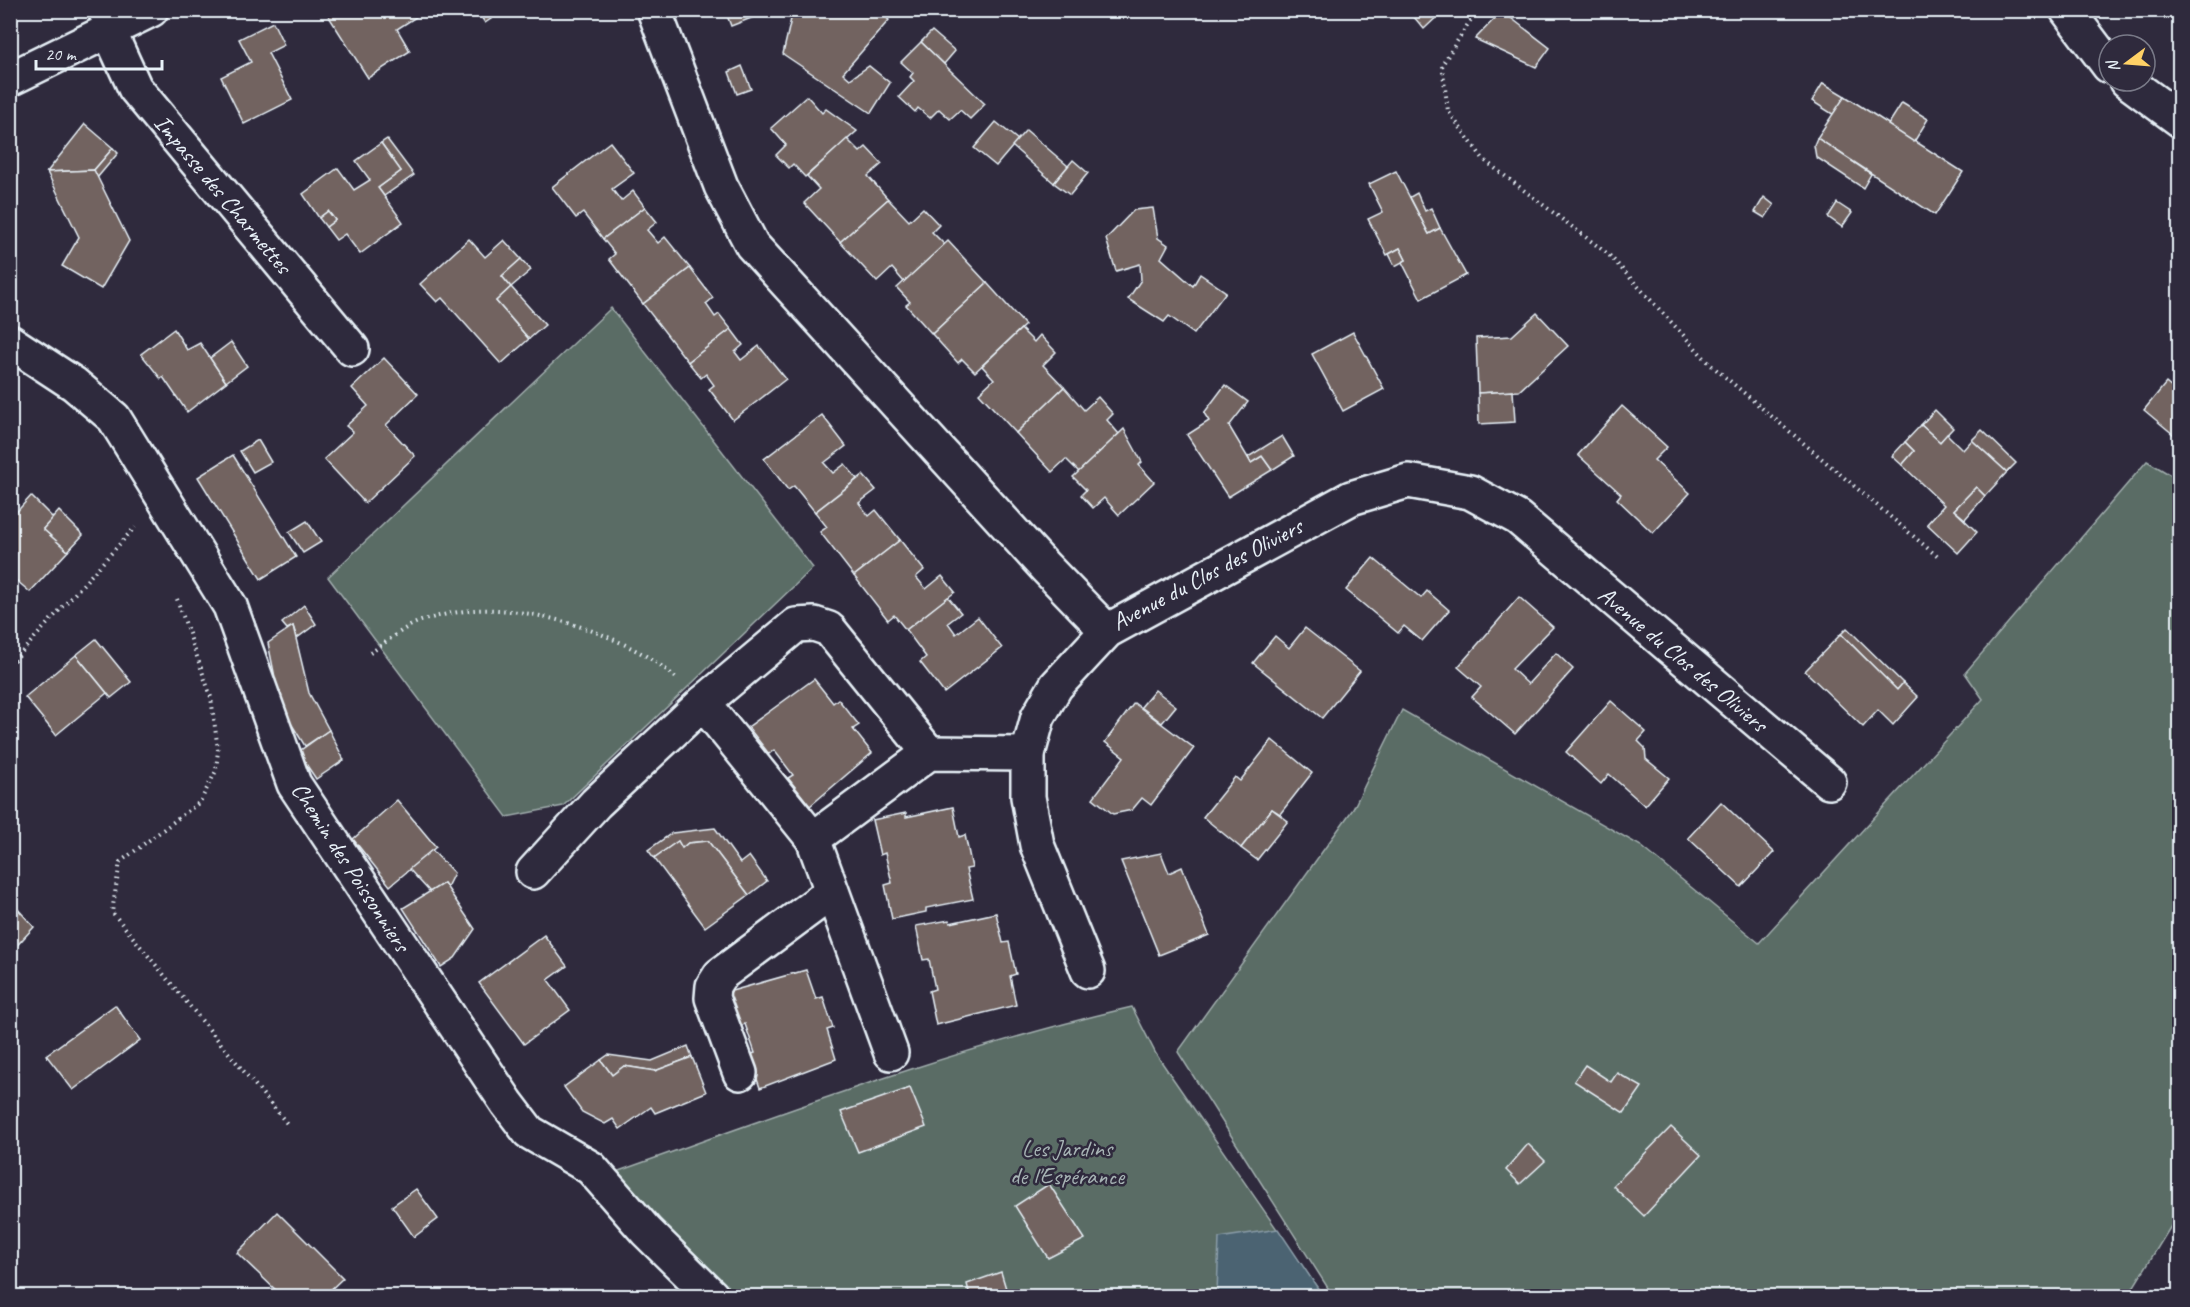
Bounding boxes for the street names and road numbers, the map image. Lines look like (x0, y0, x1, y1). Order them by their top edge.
street label: Impasse des Charmettes (148, 108, 299, 281)
street label: Avenue du Clos des Oliviers (1106, 510, 1309, 637)
street label: Avenue du Clos des Oliviers (1592, 579, 1775, 740)
street label: Chemin des Poissonniers (285, 777, 418, 959)

